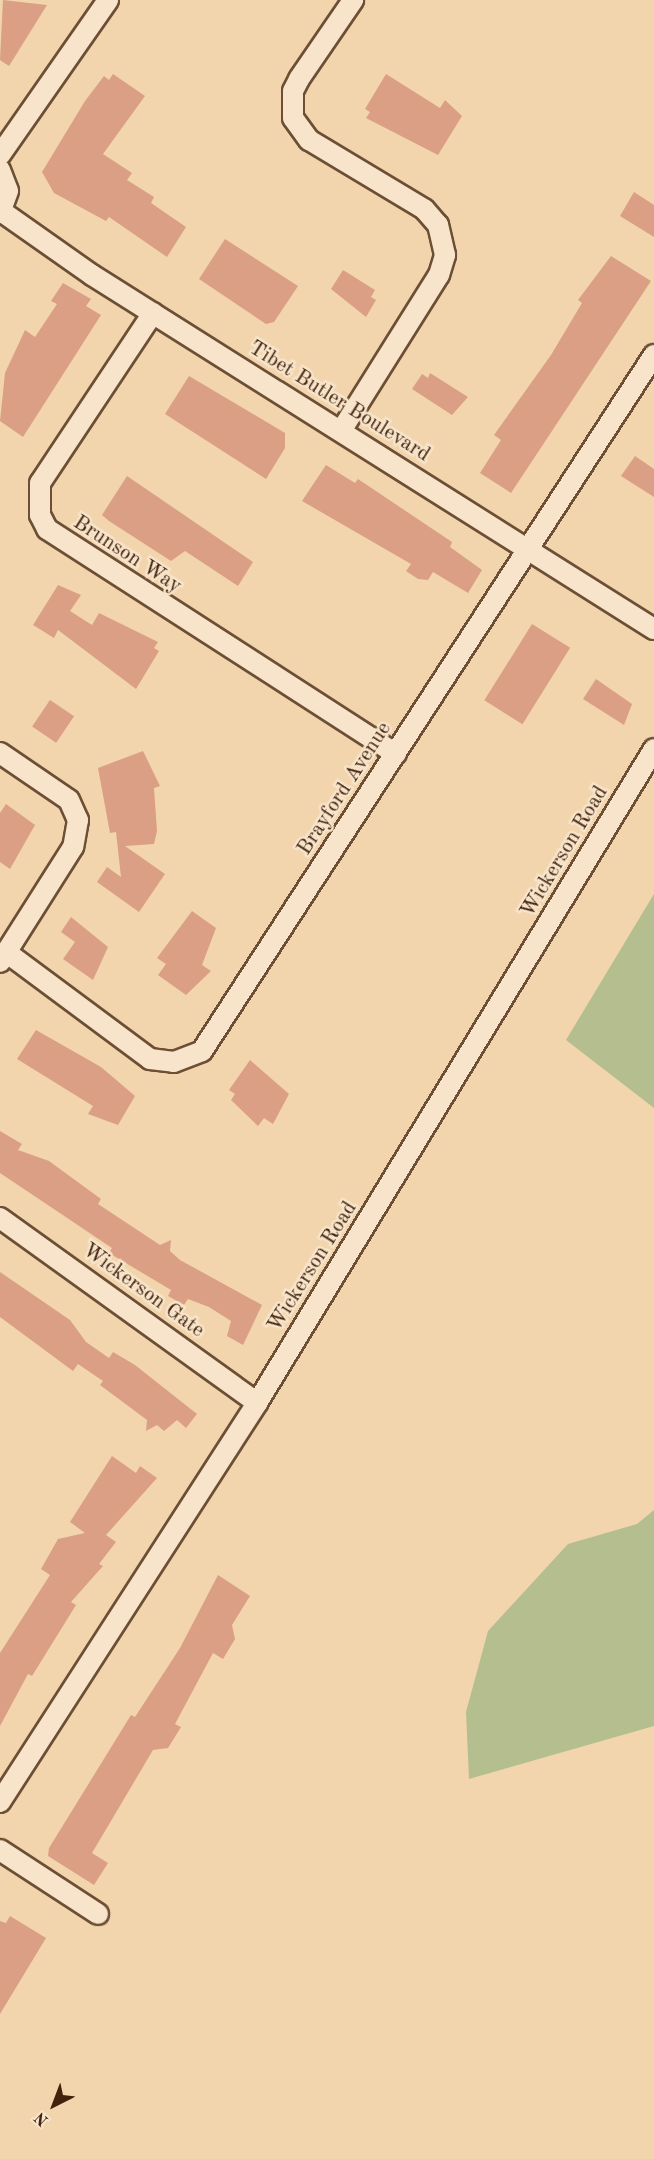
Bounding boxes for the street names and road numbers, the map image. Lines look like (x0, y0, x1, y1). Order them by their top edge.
street label: Tibet Butler Boulevard (244, 336, 434, 468)
street label: Brunson Way (68, 511, 186, 599)
street label: Brayford Avenue (293, 718, 397, 860)
street label: Wickerson Road (516, 782, 614, 922)
street label: Wickerson Road (263, 1197, 363, 1337)
street label: Wickerson Gate (77, 1238, 209, 1344)

